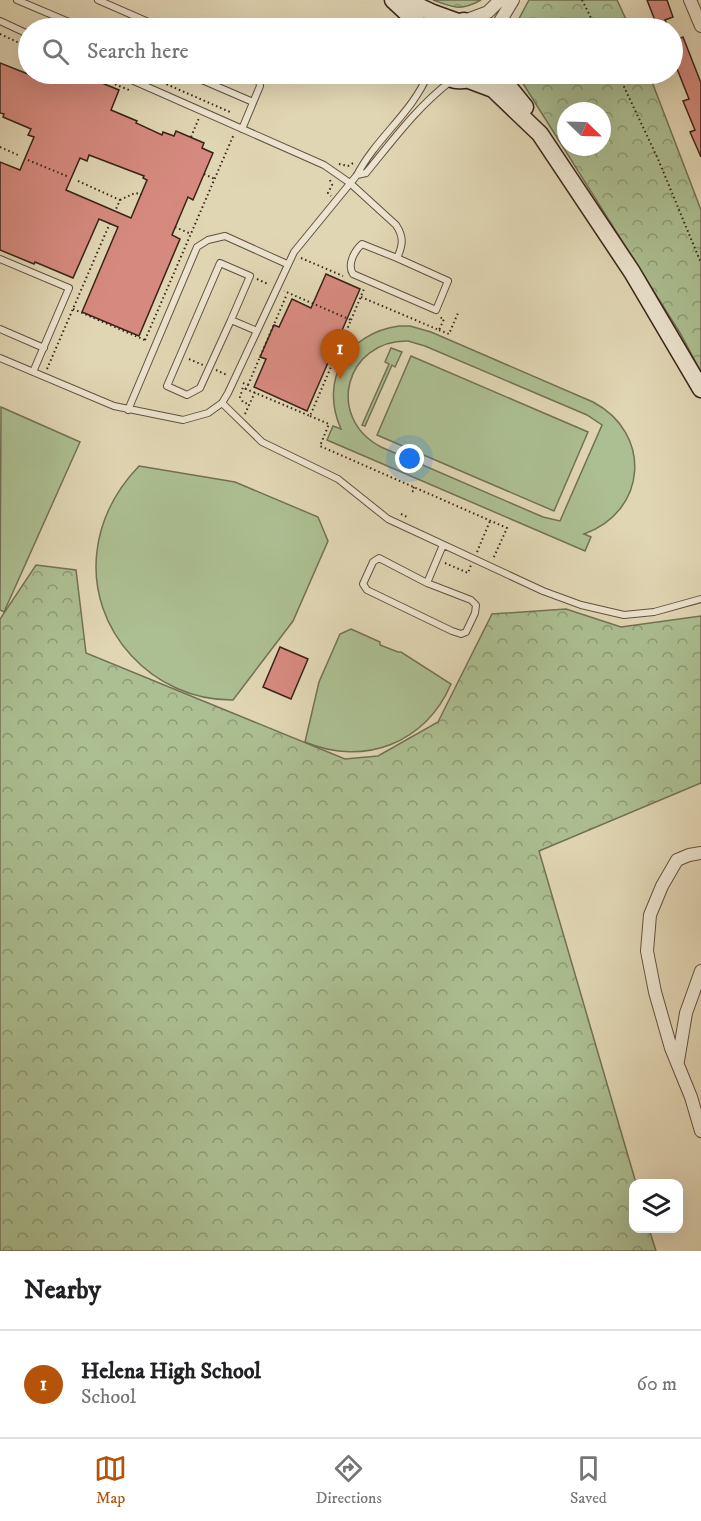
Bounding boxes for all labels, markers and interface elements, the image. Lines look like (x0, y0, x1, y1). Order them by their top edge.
search box (18, 18, 683, 84)
icon: search (39, 35, 72, 68)
text: Search here (87, 38, 189, 65)
north arrow (557, 102, 611, 156)
pin: 1 (320, 330, 360, 379)
your location (395, 444, 424, 473)
map controls (629, 1179, 683, 1233)
button: layers (629, 1179, 683, 1233)
text: Nearby (24, 1274, 101, 1307)
text: Helena High School (81, 1358, 261, 1385)
text: 1 (40, 1372, 47, 1397)
text: 60 m (637, 1372, 677, 1397)
text: School (81, 1385, 136, 1410)
tab: Map (94, 1452, 127, 1508)
tab: Directions (315, 1452, 382, 1508)
tab: Saved (570, 1452, 607, 1508)

